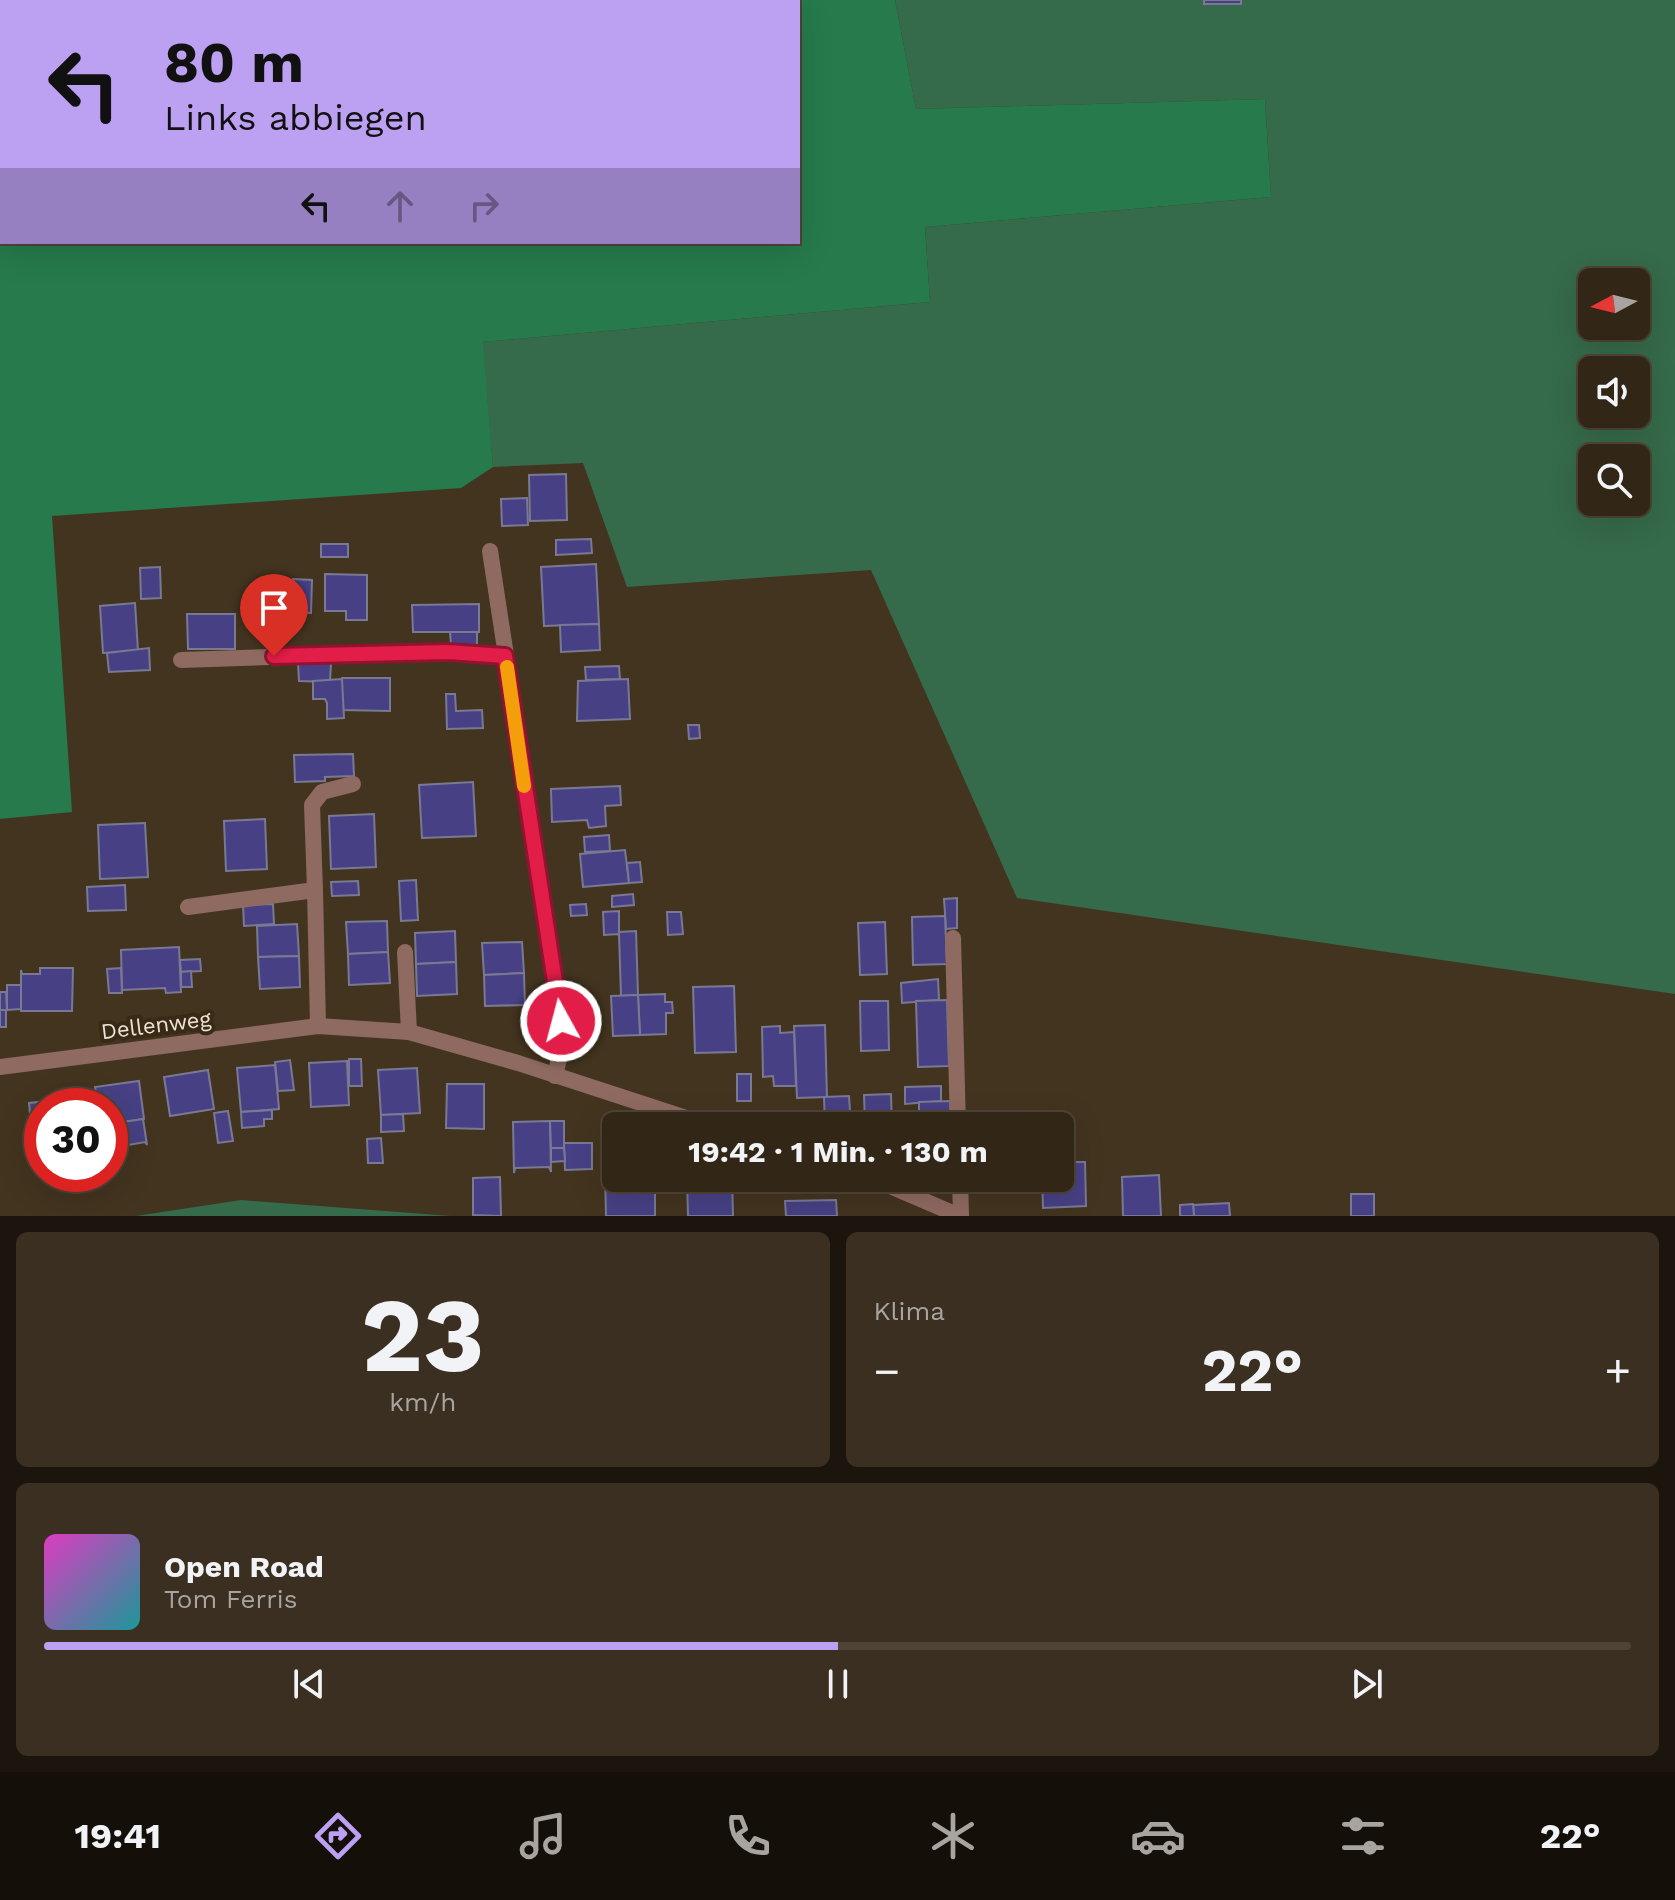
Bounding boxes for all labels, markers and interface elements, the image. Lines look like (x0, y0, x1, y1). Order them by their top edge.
text: 80 m (164, 30, 304, 96)
icon: left (32, 32, 136, 136)
text: Links abbiegen (164, 97, 427, 139)
icon: left (294, 184, 338, 228)
icon: ahead (378, 184, 422, 228)
icon: right (462, 184, 506, 228)
north arrow (1578, 268, 1650, 340)
map controls (1578, 268, 1650, 516)
button: sound (1578, 356, 1650, 428)
button: search (1578, 444, 1650, 516)
pin (240, 574, 308, 656)
icon: arrive (252, 586, 296, 630)
position arrow (519, 979, 603, 1063)
street label: Dellenweg (100, 1006, 213, 1044)
speed limit sign: 30 (24, 1088, 128, 1192)
text: 19:42 · 1 Min. · 130 m (688, 1134, 988, 1169)
text: 23 (361, 1274, 485, 1396)
text: Klima (874, 1296, 945, 1326)
text: 22° (1202, 1335, 1303, 1406)
text: − (874, 1345, 900, 1397)
text: + (1604, 1345, 1631, 1397)
text: km/h (389, 1387, 456, 1417)
text: Open Road (164, 1549, 324, 1584)
text: Tom Ferris (164, 1584, 297, 1614)
icon: previous (287, 1662, 331, 1706)
icon: pause (816, 1662, 860, 1706)
icon: next (1345, 1662, 1389, 1706)
icon: directions (310, 1808, 366, 1864)
icon: music (515, 1808, 571, 1864)
icon: phone (720, 1808, 776, 1864)
icon: climate (925, 1808, 981, 1864)
icon: car (1130, 1808, 1186, 1864)
icon: filters (1335, 1808, 1391, 1864)
text: 19:41 (74, 1815, 161, 1857)
text: 22° (1540, 1815, 1600, 1857)

